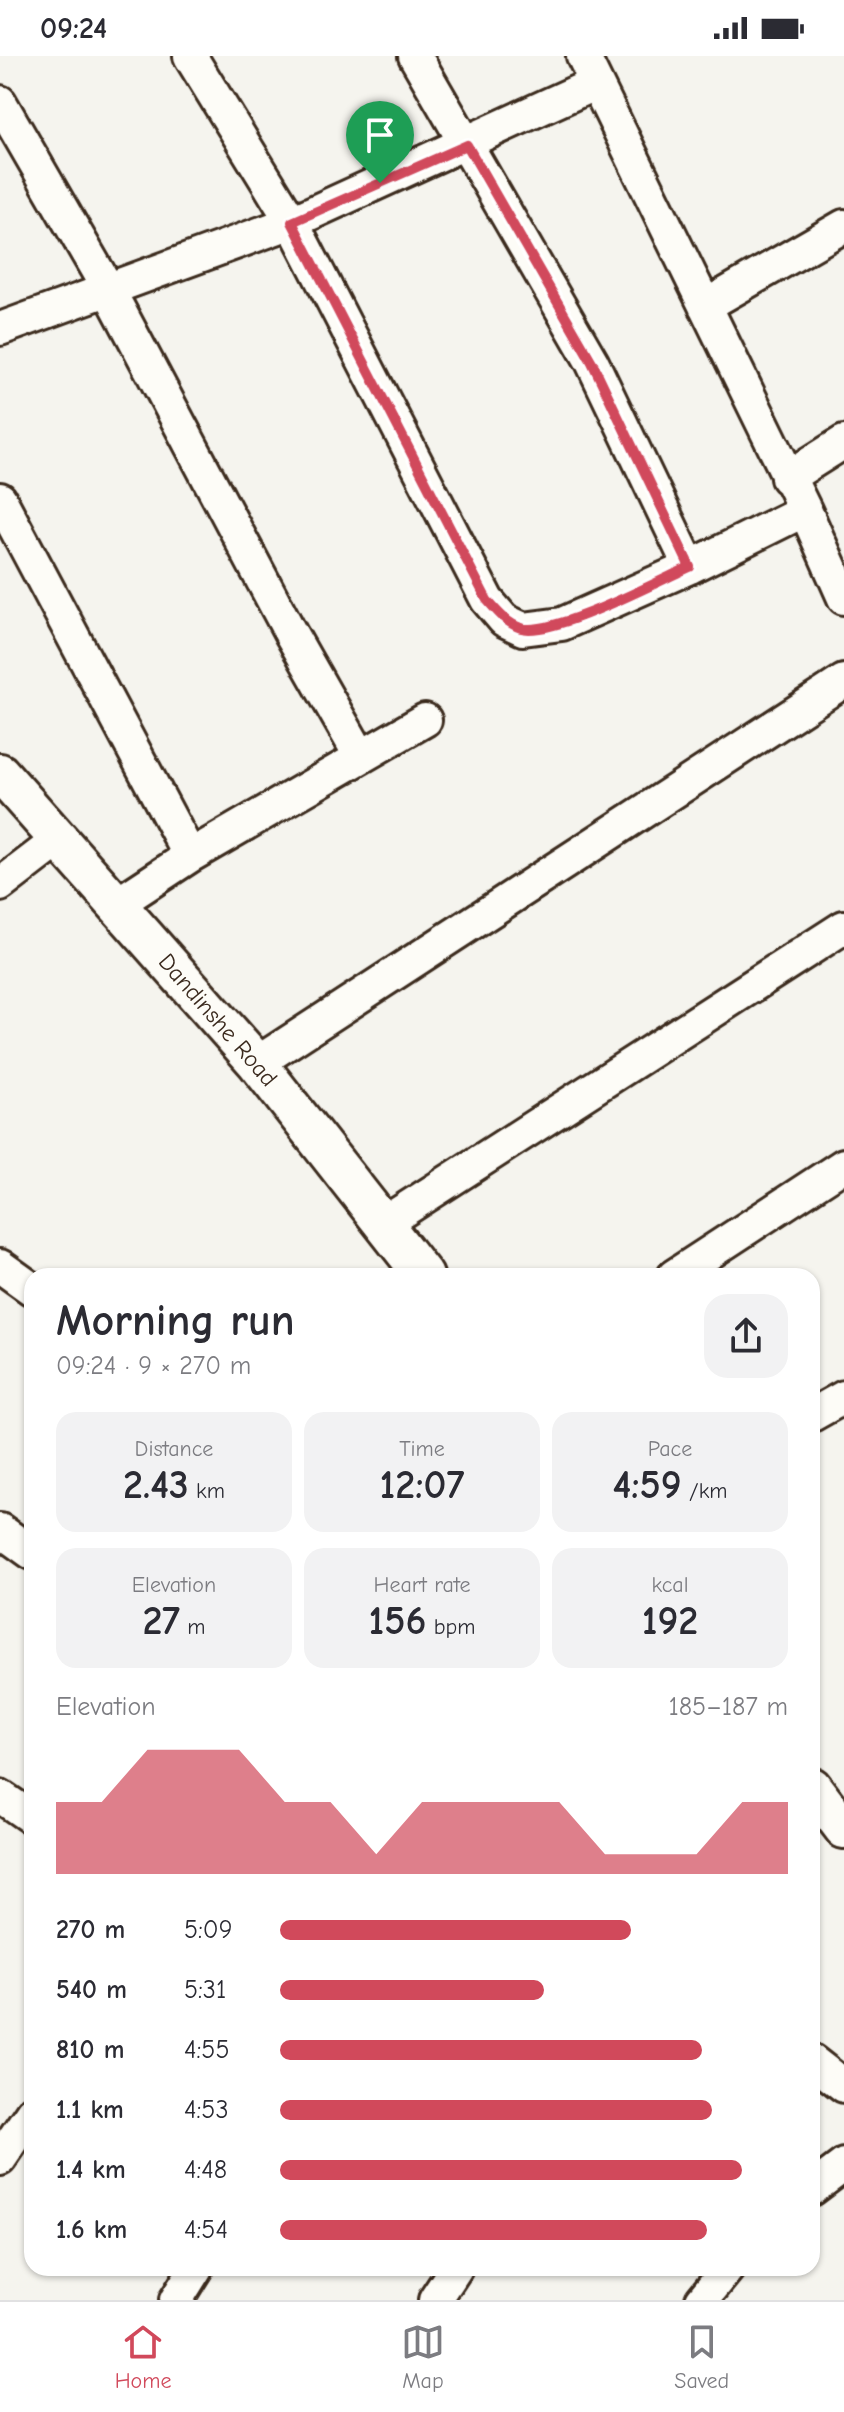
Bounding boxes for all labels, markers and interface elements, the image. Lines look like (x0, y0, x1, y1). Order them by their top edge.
text: 09:24 (40, 11, 107, 46)
pin (346, 101, 414, 183)
icon: arrive (358, 113, 402, 157)
street label: Dandinshe Road (153, 948, 283, 1092)
button: share (704, 1294, 788, 1378)
text: Morning run (56, 1295, 295, 1346)
text: 09:24 · 9 × 270 m (56, 1351, 251, 1381)
text: Distance (135, 1436, 213, 1462)
text: Time (399, 1436, 445, 1462)
text: Pace (648, 1436, 692, 1462)
text: 2.43 (123, 1462, 189, 1508)
text: 12:07 (380, 1462, 464, 1508)
text: 4:59 (613, 1462, 682, 1508)
text: km (189, 1478, 225, 1504)
text: /km (682, 1478, 728, 1504)
text: Elevation (132, 1572, 216, 1598)
text: Heart rate (374, 1572, 471, 1598)
text: kcal (652, 1572, 688, 1598)
text: 27 (142, 1598, 180, 1644)
text: 156 (369, 1598, 426, 1644)
text: 192 (642, 1598, 698, 1644)
text: m (180, 1614, 206, 1640)
text: bpm (426, 1614, 475, 1640)
text: Elevation (56, 1692, 156, 1722)
text: 185–187 m (668, 1692, 788, 1722)
text: 270 m (56, 1915, 125, 1945)
text: 5:09 (184, 1915, 232, 1945)
text: 540 m (56, 1975, 127, 2005)
text: 5:31 (184, 1975, 226, 2005)
text: 810 m (56, 2035, 124, 2065)
text: 4:55 (184, 2035, 229, 2065)
text: 1.1 km (56, 2095, 124, 2125)
text: 4:53 (184, 2095, 229, 2125)
text: 1.4 km (56, 2155, 126, 2185)
text: 4:48 (184, 2155, 227, 2185)
text: 1.6 km (56, 2215, 127, 2245)
text: 4:54 (184, 2215, 228, 2245)
tab: Home (115, 2320, 171, 2394)
tab: Map (401, 2320, 445, 2394)
tab: Saved (674, 2320, 729, 2394)

